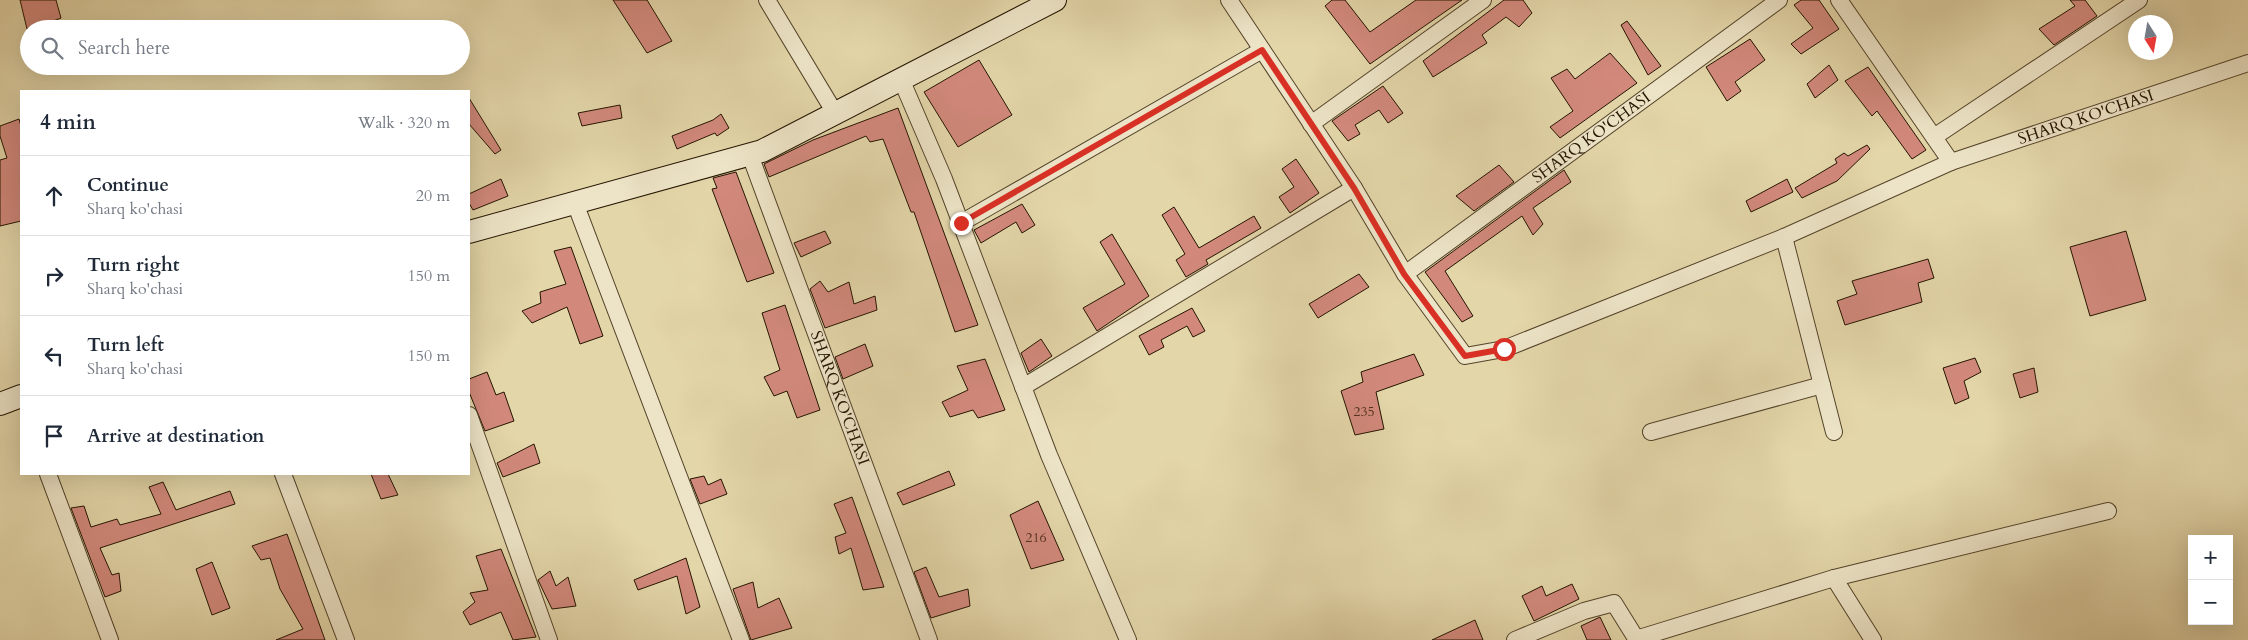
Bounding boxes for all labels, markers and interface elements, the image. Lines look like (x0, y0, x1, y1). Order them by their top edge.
north arrow (2128, 15, 2173, 60)
search box (20, 20, 470, 75)
icon: search (38, 34, 66, 62)
text: Search here (78, 35, 170, 61)
street label: SHARQ KO'CHASI (2015, 84, 2157, 150)
street label: SHARQ KO'CHASI (1528, 87, 1655, 188)
text: 4 min (40, 108, 96, 137)
text: Walk · 320 m (358, 112, 450, 134)
text: Continue (87, 172, 169, 198)
icon: ahead (40, 182, 68, 210)
text: 20 m (416, 185, 450, 207)
text: Sharq ko'chasi (87, 198, 183, 220)
route end (950, 212, 973, 235)
text: Turn right (87, 252, 179, 278)
icon: right (40, 262, 68, 290)
text: 150 m (408, 265, 450, 287)
text: Sharq ko'chasi (87, 278, 183, 300)
street label: SHARQ KO'CHASI (805, 328, 875, 468)
text: Turn left (87, 332, 164, 358)
route start (1493, 338, 1516, 361)
icon: left (40, 342, 68, 370)
text: 150 m (408, 345, 450, 367)
text: Sharq ko'chasi (87, 358, 183, 380)
house number: 235 (1353, 402, 1375, 421)
icon: arrive (40, 422, 68, 450)
text: Arrive at destination (87, 423, 264, 449)
house number: 216 (1025, 528, 1047, 547)
map controls (2188, 535, 2233, 625)
button: + (2188, 535, 2233, 580)
button: − (2188, 580, 2233, 625)

